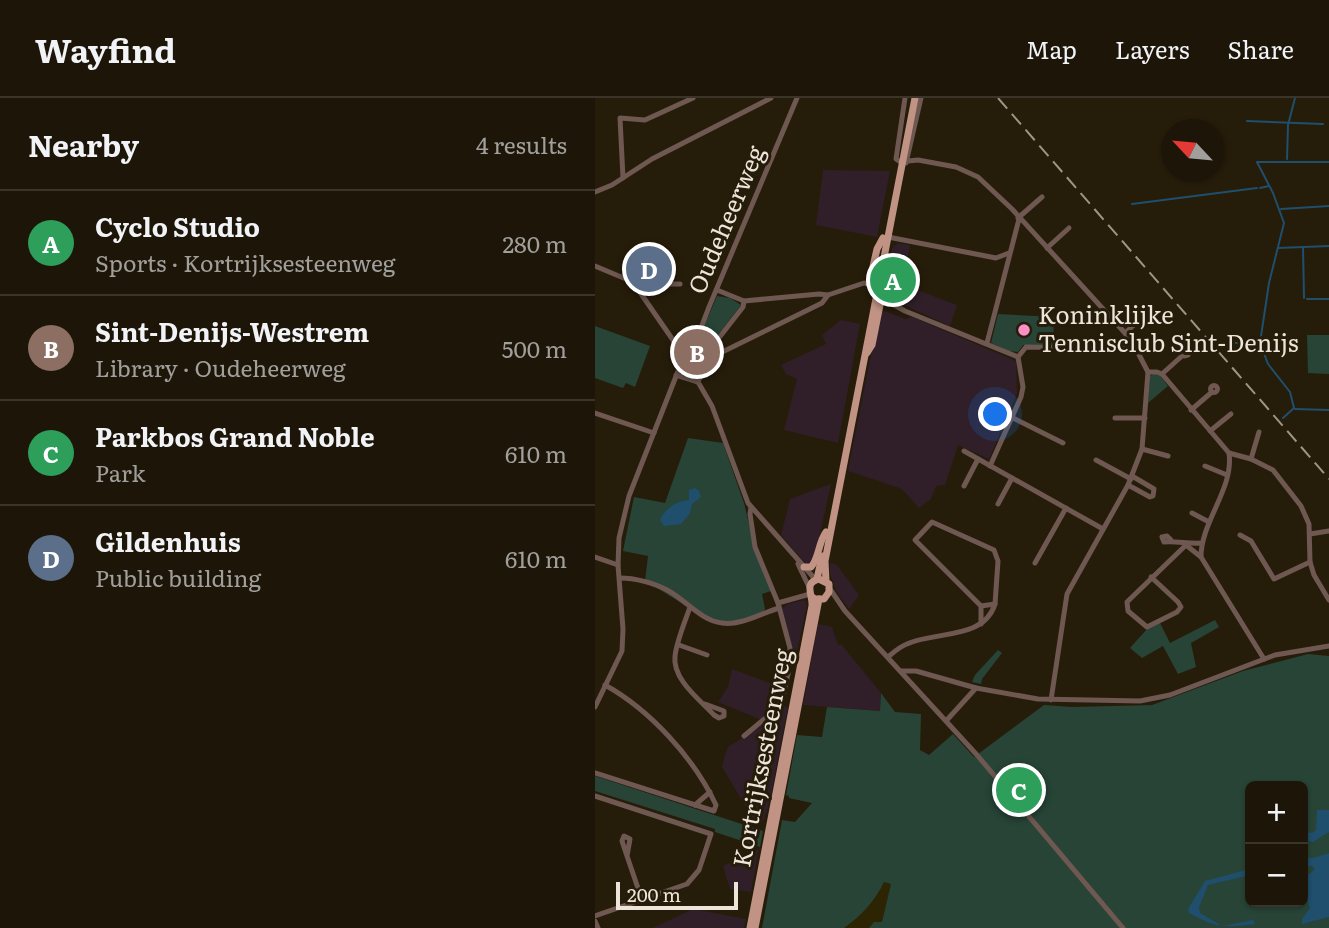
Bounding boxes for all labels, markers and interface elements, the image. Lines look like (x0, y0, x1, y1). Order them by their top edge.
text: Wayfind (35, 24, 176, 73)
text: Map (1026, 31, 1077, 66)
text: Layers (1115, 31, 1189, 66)
text: Share (1227, 31, 1294, 66)
north arrow (1161, 119, 1224, 182)
text: Nearby (28, 122, 139, 166)
text: 4 results (476, 127, 567, 161)
street label: Oudeheerweg (678, 139, 772, 299)
text: Cyclo Studio (95, 206, 260, 245)
text: A (42, 226, 60, 260)
text: 280 m (502, 226, 567, 260)
pin: D (626, 243, 672, 295)
text: Sports · Kortrijksesteenweg (95, 245, 396, 279)
pin: A (870, 254, 916, 306)
place label: Koninklijke Tennisclub Sint-Denijs (1038, 296, 1299, 359)
text: Sint-Denijs-Westrem (95, 311, 369, 350)
marker: Koninklijke Tennisclub Sint-Denijs (1016, 322, 1032, 338)
pin: B (674, 326, 720, 378)
text: B (43, 331, 59, 365)
text: 500 m (502, 331, 567, 365)
text: Library · Oudeheerweg (95, 350, 346, 384)
your location (978, 397, 1012, 431)
text: Parkbos Grand Noble (95, 416, 375, 455)
text: C (43, 436, 59, 470)
text: 610 m (505, 436, 567, 470)
text: Park (95, 455, 145, 489)
text: Gildenhuis (95, 521, 241, 560)
text: D (42, 541, 60, 575)
text: 610 m (505, 541, 567, 575)
text: Public building (95, 560, 261, 594)
street label: Kortrijksesteenweg (722, 645, 799, 870)
pin: C (996, 764, 1042, 816)
map controls (1245, 781, 1308, 907)
button: + (1245, 781, 1308, 844)
button: − (1245, 844, 1308, 907)
scale bar (616, 879, 739, 911)
text: 200 m (627, 880, 681, 908)

